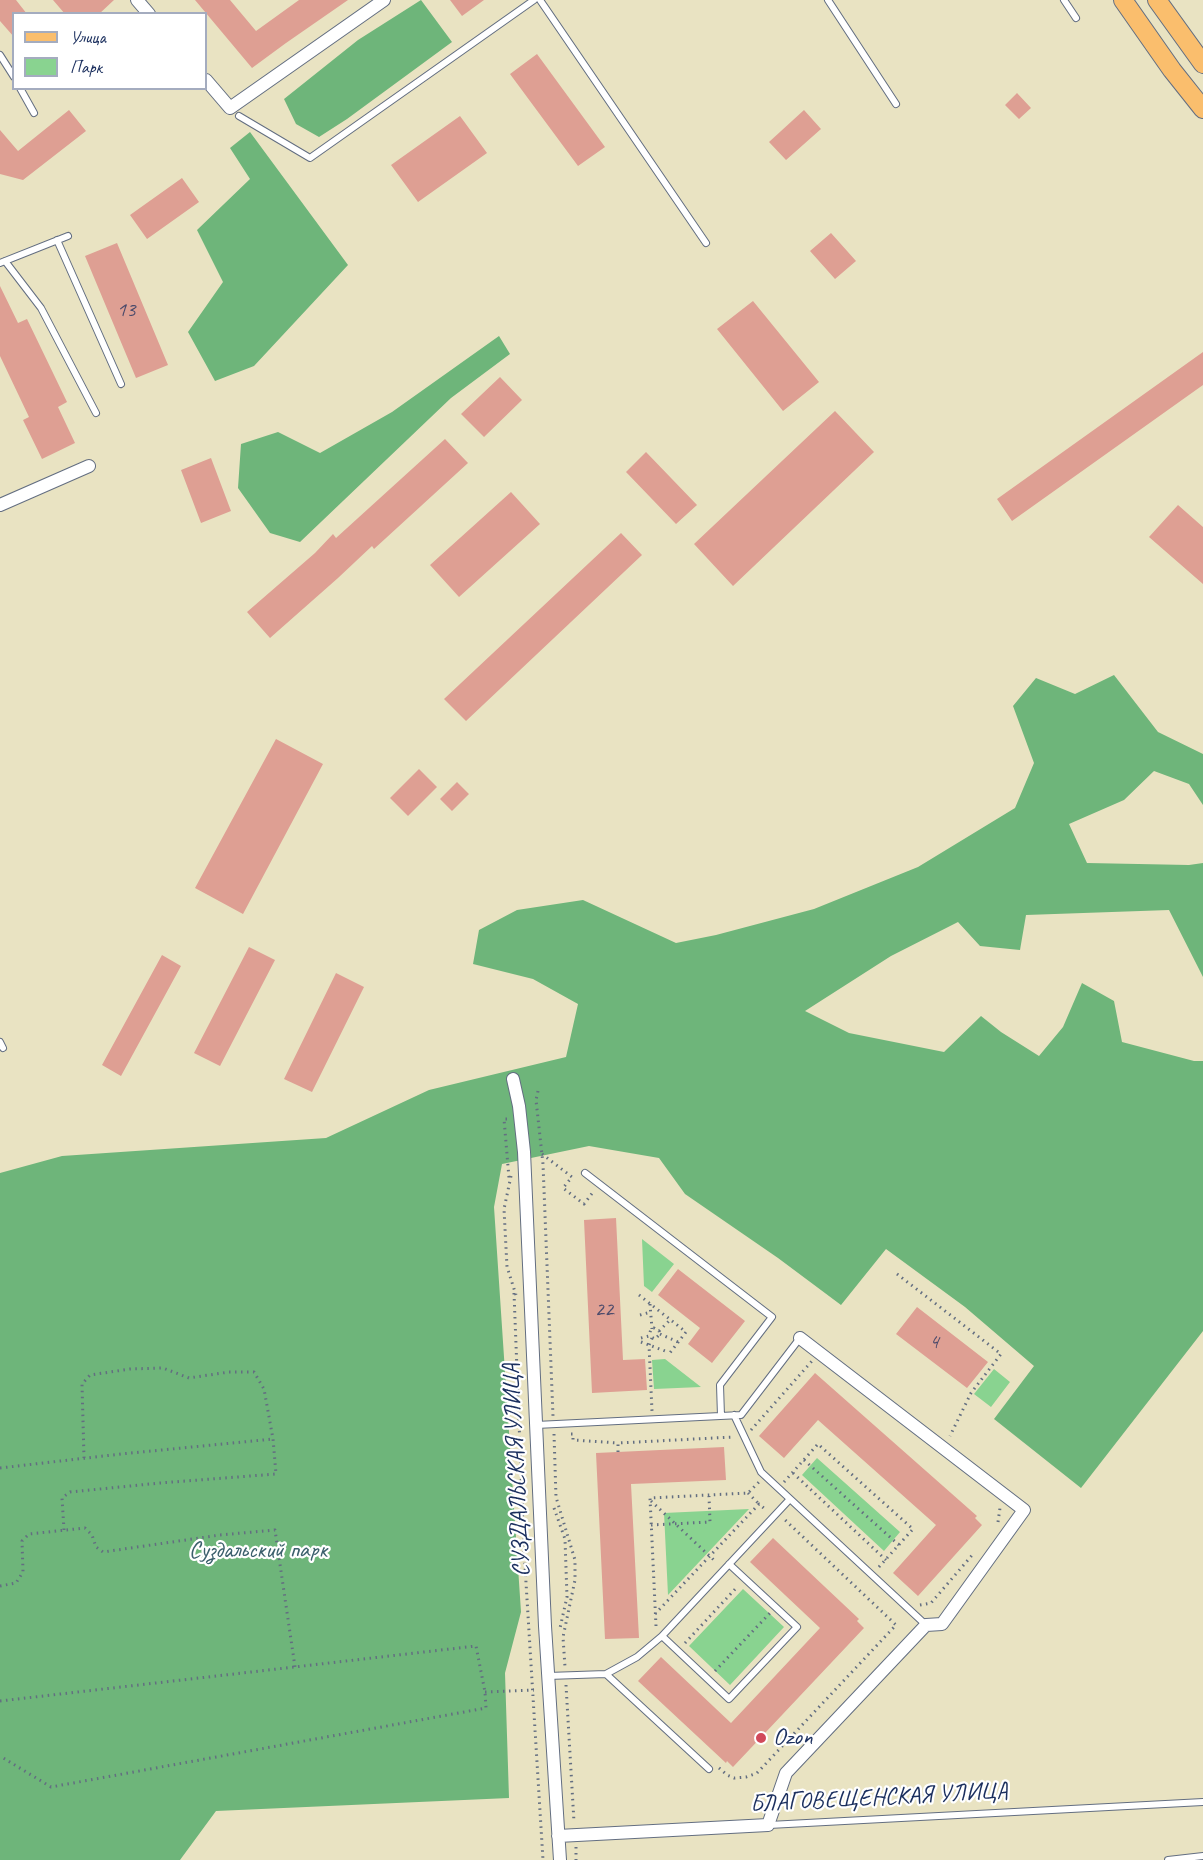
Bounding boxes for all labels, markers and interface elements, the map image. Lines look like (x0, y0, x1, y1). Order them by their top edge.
legend (12, 12, 207, 90)
text: Улица (70, 26, 106, 48)
text: Парк (70, 56, 102, 78)
house number: 13 (117, 297, 135, 323)
house number: 22 (595, 1297, 613, 1323)
house number: 4 (929, 1329, 939, 1355)
street label: СУЗДАЛЬСКАЯ УЛИЦА (497, 1363, 537, 1577)
park label: Суздальский парк (189, 1537, 327, 1565)
place label: Ozon (773, 1724, 812, 1752)
marker: Ozon (754, 1731, 768, 1745)
street label: БЛАГОВЕЩЕНСКАЯ УЛИЦА (750, 1777, 1008, 1819)

